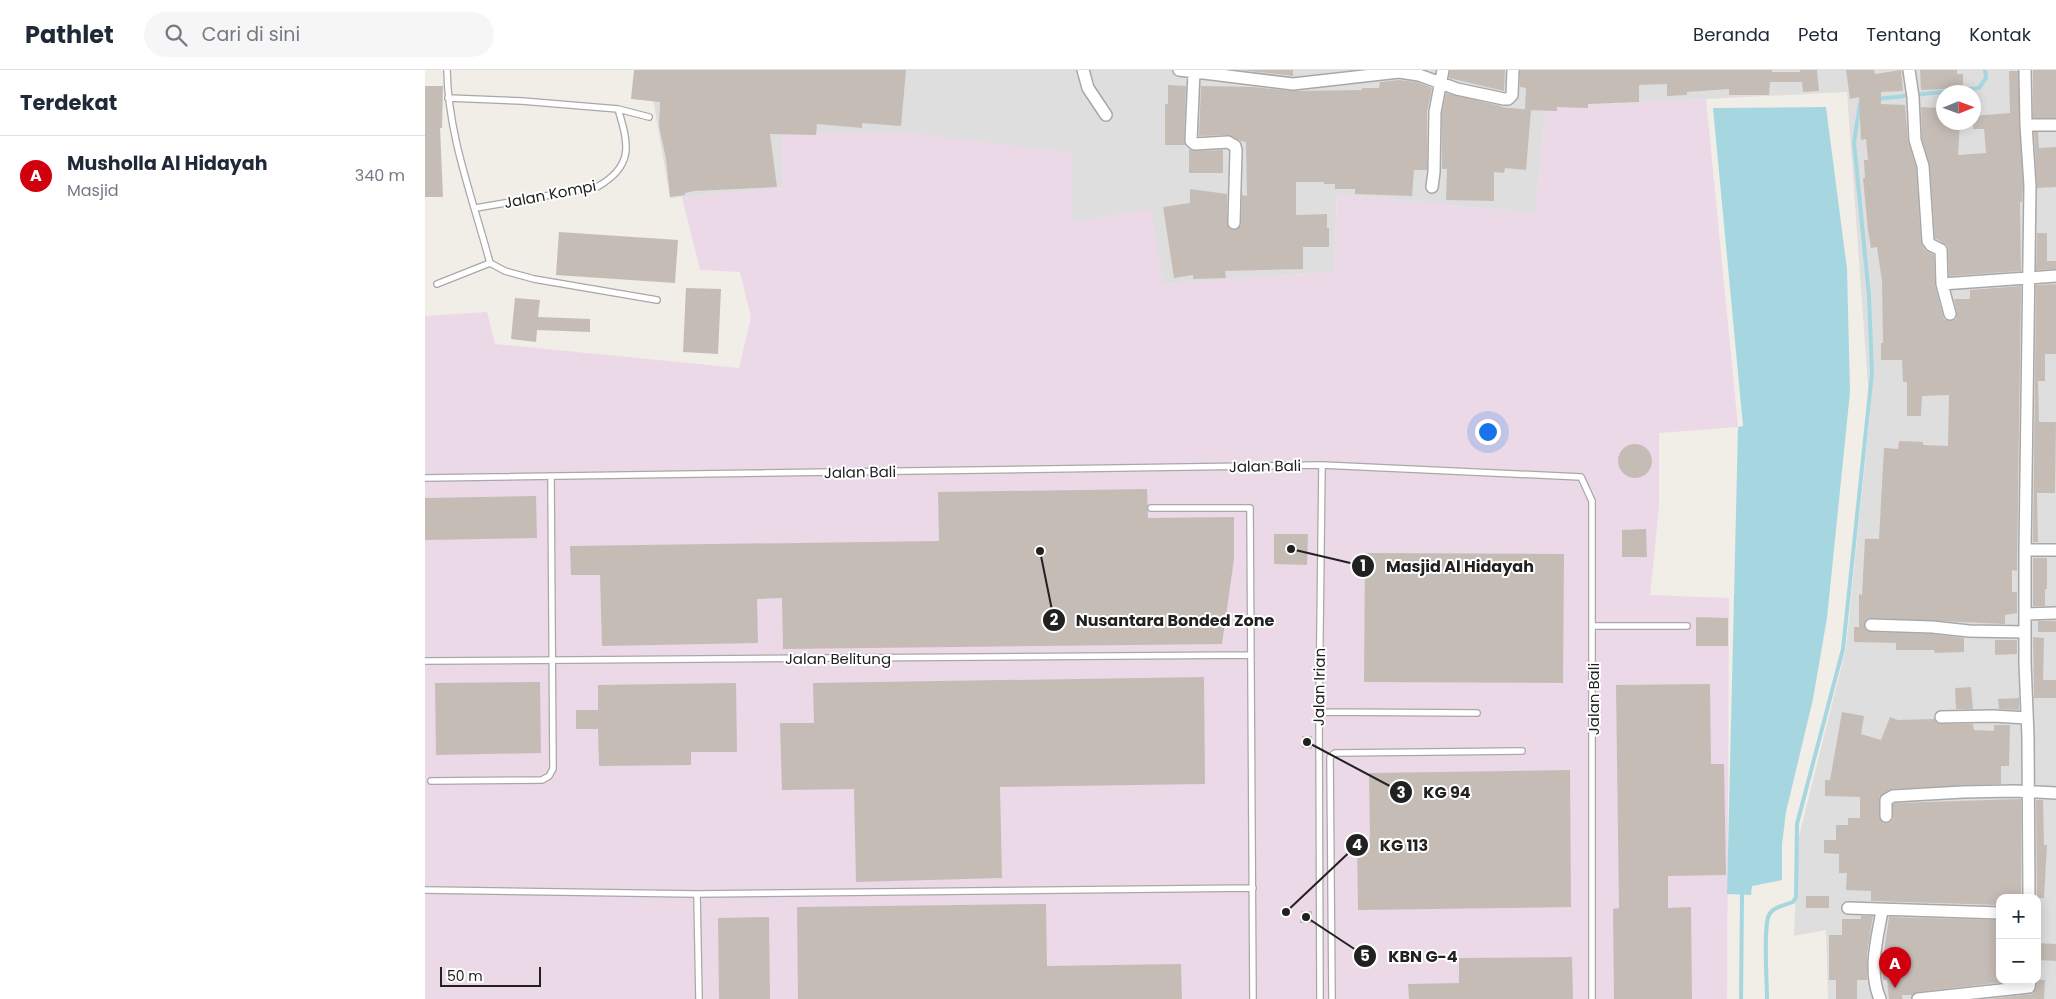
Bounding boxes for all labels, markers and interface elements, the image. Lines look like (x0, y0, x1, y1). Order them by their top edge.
search box (144, 12, 494, 57)
text: Pathlet (25, 18, 114, 51)
icon: search (162, 21, 190, 49)
text: Cari di sini (202, 21, 300, 48)
text: Beranda (1693, 22, 1770, 47)
text: Peta (1798, 22, 1838, 47)
text: Tentang (1866, 22, 1941, 47)
text: Kontak (1969, 22, 2031, 47)
north arrow (1936, 85, 1981, 130)
text: Terdekat (20, 88, 117, 117)
text: Musholla Al Hidayah (67, 150, 268, 177)
text: A (30, 164, 42, 187)
text: 340 m (355, 164, 405, 187)
street label: Jalan Kompi (502, 175, 598, 213)
text: Masjid (67, 179, 119, 202)
your location (1475, 419, 1501, 445)
street label: Jalan Bali (1229, 455, 1301, 477)
street label: Jalan Bali (824, 461, 896, 483)
callout: Masjid Al Hidayah (1351, 551, 1544, 582)
text: 1 (1360, 555, 1366, 576)
text: Masjid Al Hidayah (1386, 555, 1534, 578)
callout: Nusantara Bonded Zone (1041, 605, 1285, 636)
text: 2 (1050, 609, 1059, 630)
text: Nusantara Bonded Zone (1076, 609, 1274, 632)
street label: Jalan Belitung (785, 648, 891, 669)
street label: Jalan Irian (1308, 648, 1330, 726)
street label: Jalan Bali (1583, 663, 1604, 735)
callout: KG 94 (1389, 777, 1481, 808)
text: KG 94 (1423, 781, 1471, 804)
text: 3 (1396, 782, 1406, 803)
callout: KG 113 (1344, 829, 1438, 860)
text: 4 (1352, 834, 1362, 855)
text: KG 113 (1380, 834, 1428, 857)
map controls (1996, 894, 2041, 984)
button: + (1996, 894, 2041, 939)
button: − (1996, 939, 2041, 984)
callout: KBN G-4 (1353, 941, 1467, 972)
text: 5 (1360, 945, 1370, 966)
text: KBN G-4 (1388, 945, 1458, 968)
pin: A (1879, 947, 1911, 988)
scale bar (440, 964, 541, 987)
text: 50 m (447, 966, 483, 986)

